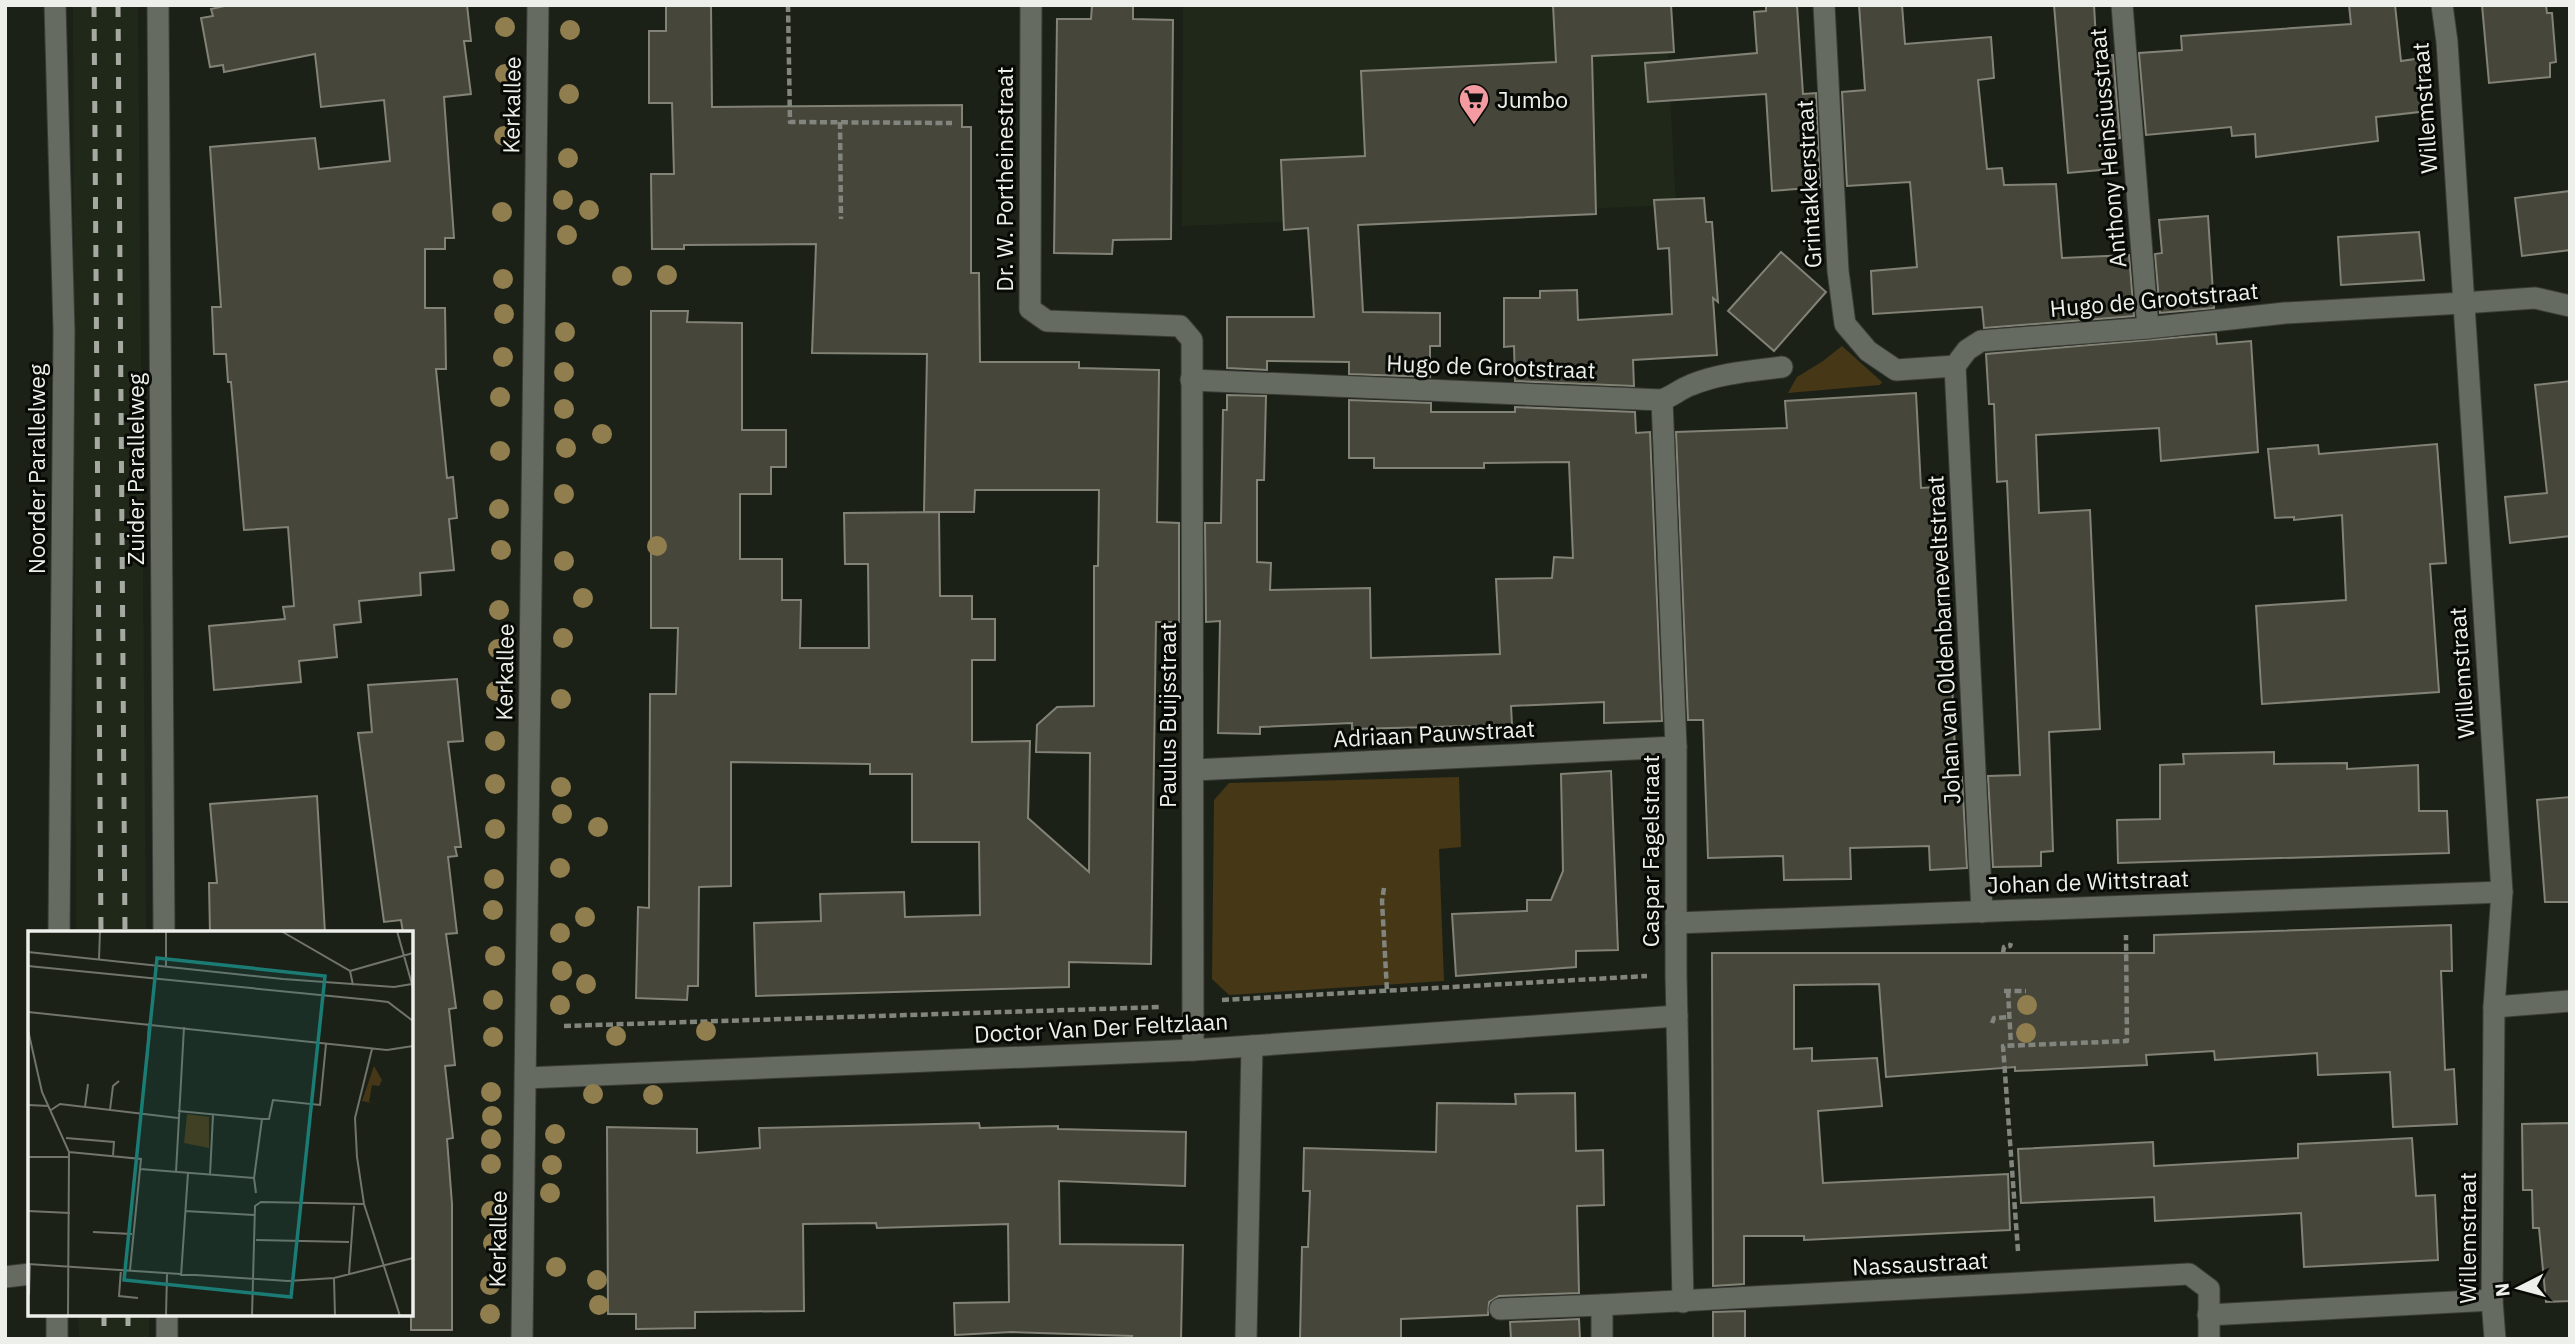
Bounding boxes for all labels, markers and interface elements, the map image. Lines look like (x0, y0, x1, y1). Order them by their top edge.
street label: Anthony Heinsiusstraat (2082, 27, 2132, 269)
street label: Willemstraat (2404, 41, 2444, 175)
street label: Kerkallee (495, 56, 527, 154)
street label: Dr. W. Portheinestraat (989, 66, 1019, 292)
supermarket icon: Jumbo (1457, 82, 1491, 126)
place label: Jumbo (1497, 84, 1568, 114)
street label: Grintakkerstraat (1789, 99, 1827, 269)
street label: Hugo de Grootstraat (2048, 275, 2260, 323)
street label: Hugo de Grootstraat (1386, 347, 1596, 385)
street label: Noorder Parallelweg (21, 364, 51, 574)
street label: Zuider Parallelweg (120, 373, 150, 565)
street label: Johan van Oldenbarneveltstraat (1919, 475, 1967, 805)
street label: Willemstraat (2441, 606, 2481, 740)
street label: Paulus Buijsstraat (1152, 622, 1182, 808)
street label: Kerkallee (488, 623, 520, 721)
street label: Adriaan Pauwstraat (1332, 713, 1536, 753)
street label: Caspar Fagelstraat (1635, 755, 1665, 947)
street label: Johan de Wittstraat (1986, 862, 2190, 900)
inset map (28, 931, 413, 1316)
street label: Doctor Van Der Feltzlaan (973, 1005, 1229, 1049)
street label: Willemstraat (2452, 1172, 2482, 1304)
street label: Kerkallee (481, 1190, 513, 1288)
street label: Nassaustraat (1851, 1244, 1989, 1282)
north arrow (2484, 1253, 2554, 1323)
text: N (2489, 1282, 2515, 1298)

